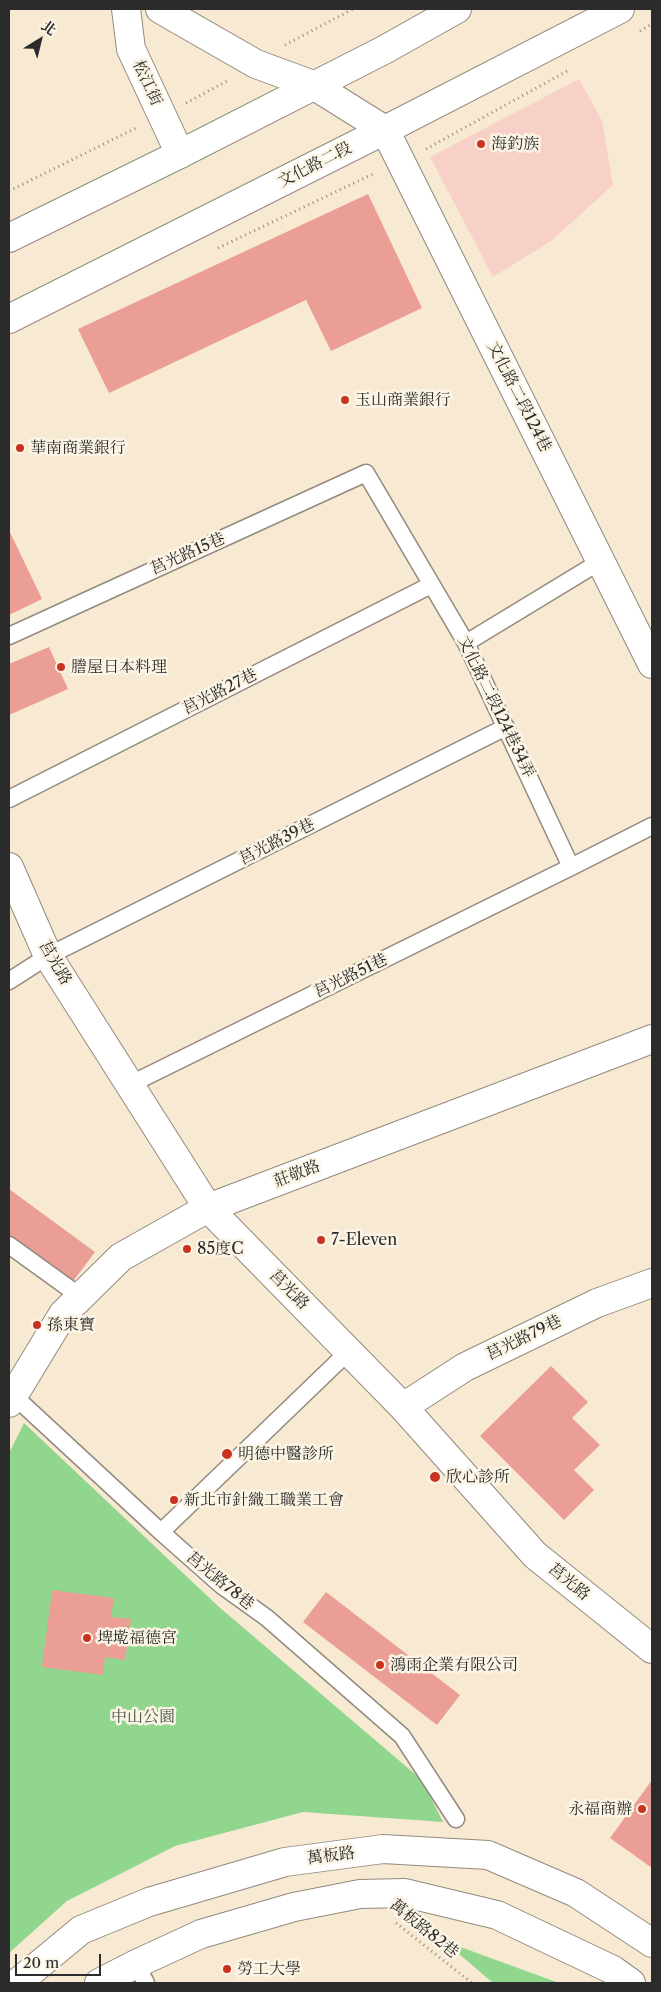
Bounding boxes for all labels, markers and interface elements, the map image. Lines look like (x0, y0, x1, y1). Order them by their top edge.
north arrow (15, 15, 65, 65)
text: 北 (38, 16, 60, 39)
street label: 松江街 (128, 57, 166, 109)
place label: 海釣族 (491, 134, 539, 154)
street label: 文化路二段 (275, 138, 355, 192)
marker: 海釣族 (475, 138, 487, 150)
street label: 文化路二段124巷 (483, 339, 555, 455)
place label: 玉山商業銀行 (355, 390, 451, 410)
marker: 玉山商業銀行 (339, 394, 351, 406)
place label: 華南商業銀行 (30, 438, 126, 458)
marker: 華南商業銀行 (14, 442, 26, 454)
street label: 莒光路15巷 (148, 529, 228, 579)
street label: 文化路二段124巷34弄 (453, 633, 539, 781)
place label: 謄屋日本料理 (71, 657, 167, 677)
marker: 謄屋日本料理 (55, 661, 67, 673)
street label: 莒光路27巷 (180, 665, 260, 719)
street label: 莒光路39巷 (236, 815, 318, 869)
street label: 莒光路 (35, 937, 75, 989)
street label: 莒光路51巷 (311, 950, 391, 1002)
street label: 莊敬路 (271, 1156, 323, 1192)
place label: 7-Eleven (331, 1230, 397, 1250)
marker: 7-Eleven (315, 1234, 327, 1246)
place label: 85度C (197, 1239, 244, 1259)
marker: 85度C (181, 1243, 193, 1255)
street label: 莒光路 (265, 1266, 313, 1314)
street label: 莒光路79巷 (483, 1312, 565, 1364)
place label: 孫東寶 (47, 1315, 95, 1335)
marker: 孫東寶 (31, 1319, 43, 1331)
place label: 明德中醫診所 (238, 1444, 334, 1464)
marker: 明德中醫診所 (220, 1447, 234, 1461)
place label: 欣心診所 (446, 1467, 510, 1487)
marker: 欣心診所 (428, 1470, 442, 1484)
place label: 新北市針織工職業工會 (184, 1490, 344, 1510)
marker: 新北市針織工職業工會 (168, 1494, 180, 1506)
street label: 莒光路78巷 (182, 1548, 258, 1614)
street label: 莒光路 (544, 1559, 594, 1605)
place label: 埤墘福德宮 (97, 1628, 177, 1648)
marker: 埤墘福德宮 (81, 1632, 93, 1644)
place label: 鴻雨企業有限公司 (390, 1655, 518, 1675)
marker: 鴻雨企業有限公司 (374, 1659, 386, 1671)
park label: 中山公園 (111, 1707, 175, 1727)
place label: 永福商辦 (568, 1799, 632, 1819)
marker: 永福商辦 (636, 1803, 648, 1815)
street label: 萬板路 (306, 1844, 356, 1868)
street label: 萬板路82巷 (386, 1896, 462, 1962)
scale bar (18, 1944, 104, 1976)
text: 20 m (23, 1953, 59, 1972)
place label: 勞工大學 (237, 1959, 301, 1979)
marker: 勞工大學 (221, 1963, 233, 1975)

